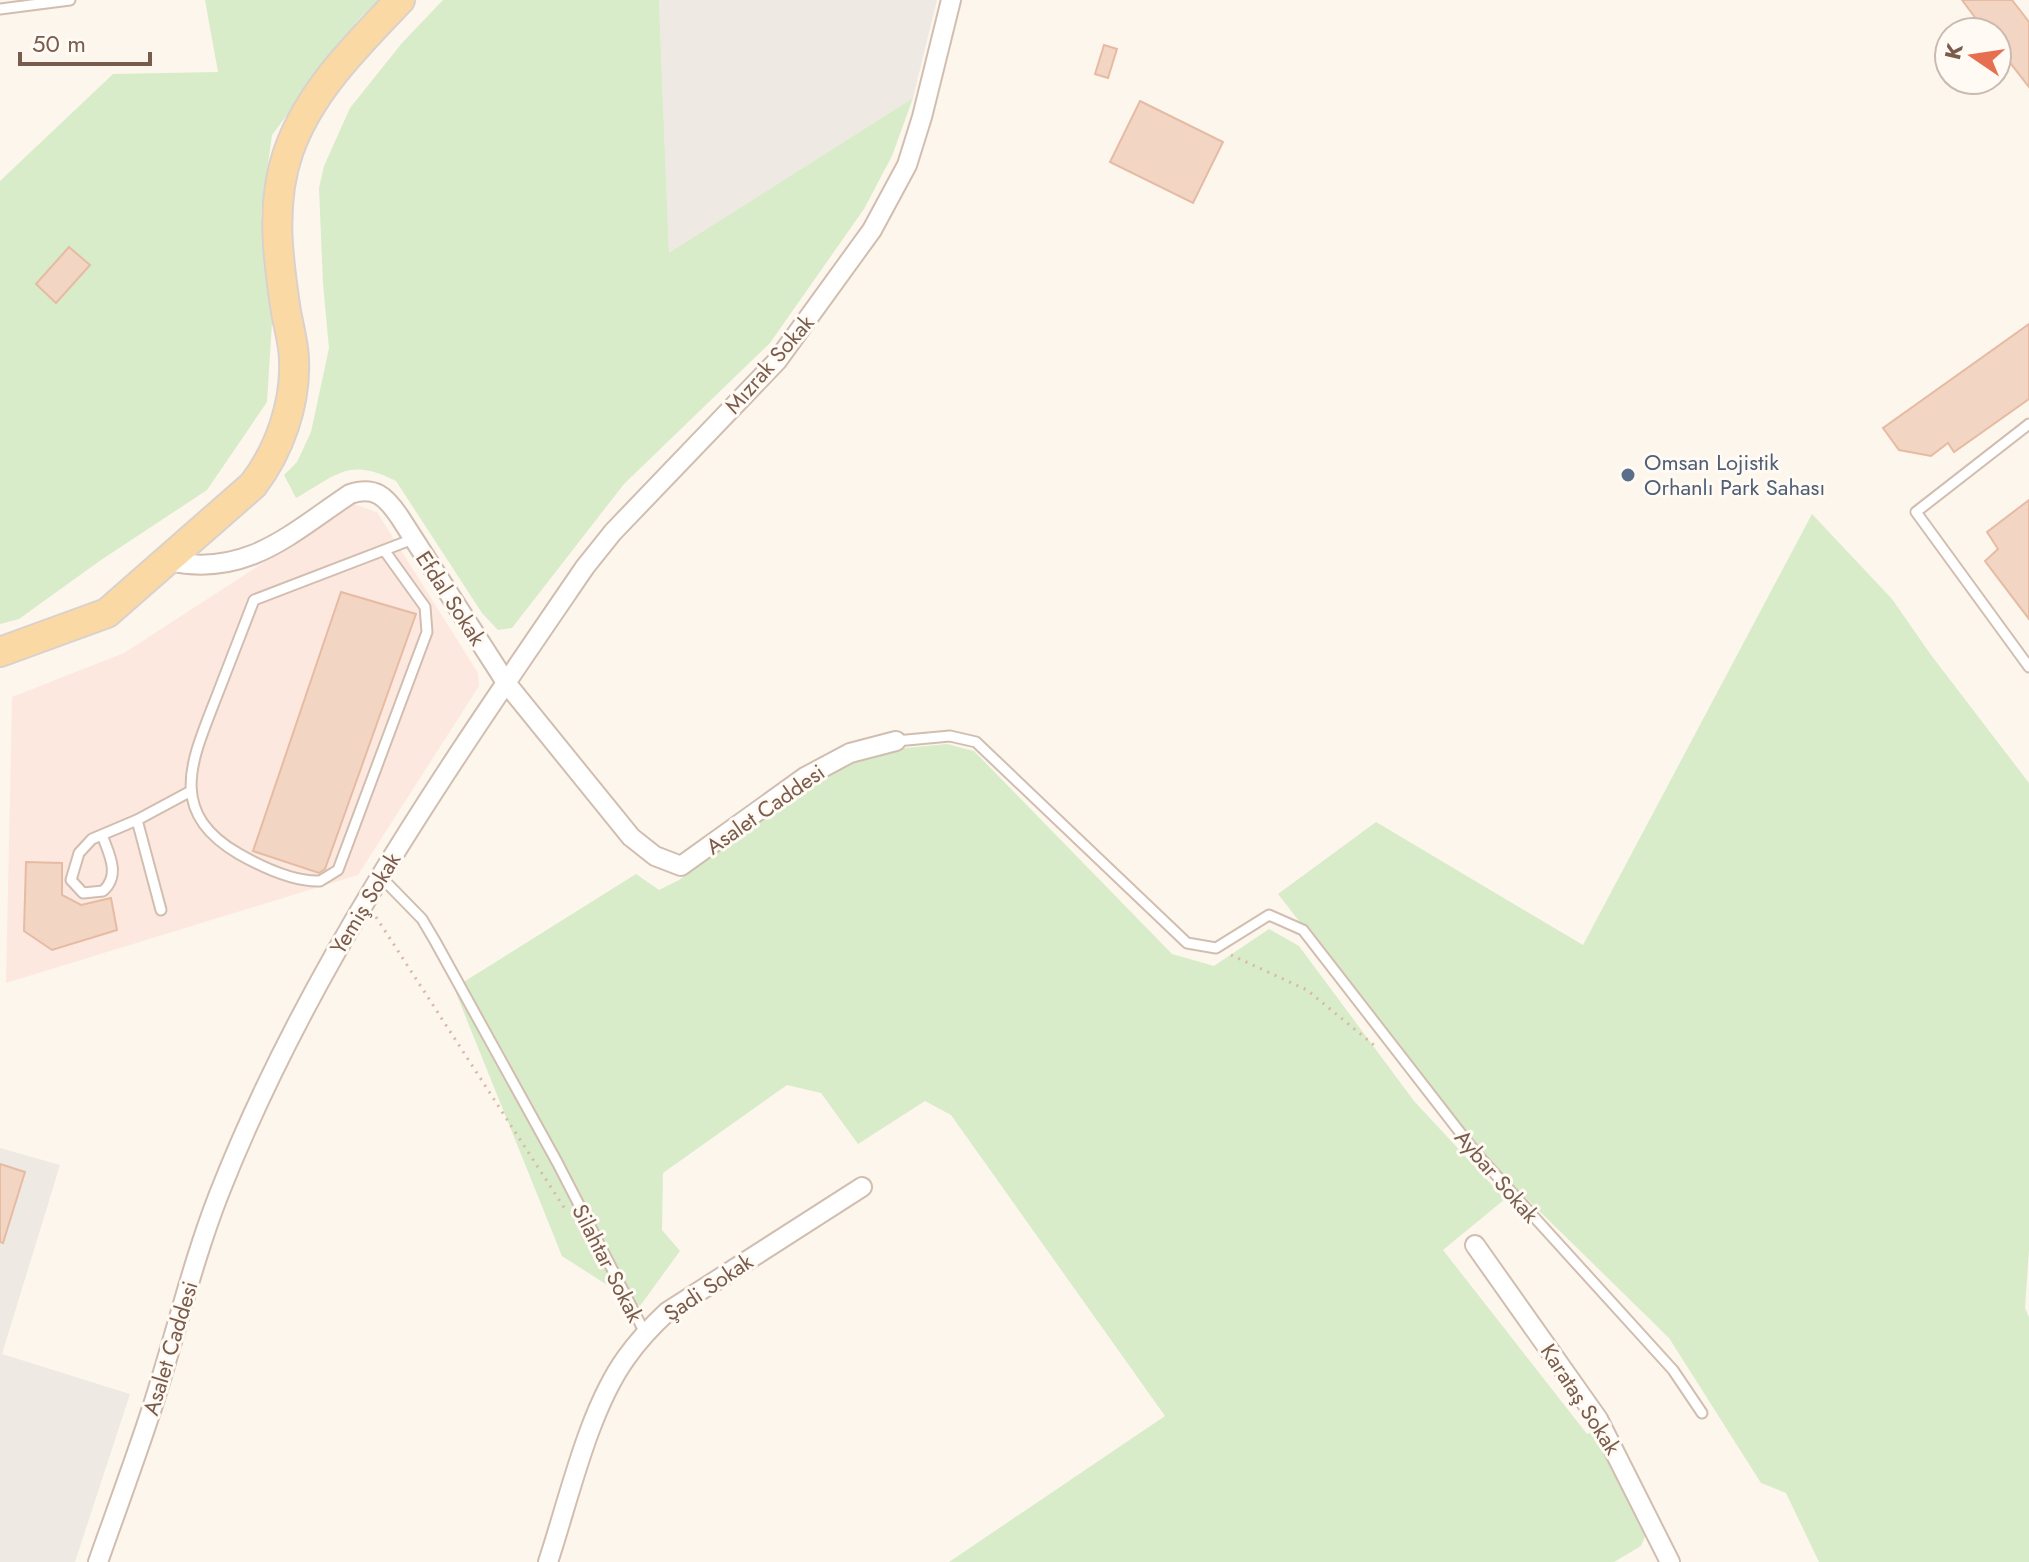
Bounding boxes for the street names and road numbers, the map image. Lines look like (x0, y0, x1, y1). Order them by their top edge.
street label: Mızrak Sokak (717, 307, 821, 421)
street label: Efdal Sokak (408, 544, 494, 652)
street label: Asalet Caddesi (699, 756, 831, 862)
street label: Yemiş Sokak (322, 846, 408, 960)
street label: Aybar Sokak (1447, 1122, 1547, 1230)
street label: Silahtar Sokak (564, 1198, 652, 1328)
street label: Şadi Sokak (657, 1245, 759, 1329)
street label: Asalet Caddesi (134, 1277, 206, 1419)
street label: Karataş Sokak (1533, 1337, 1629, 1461)

